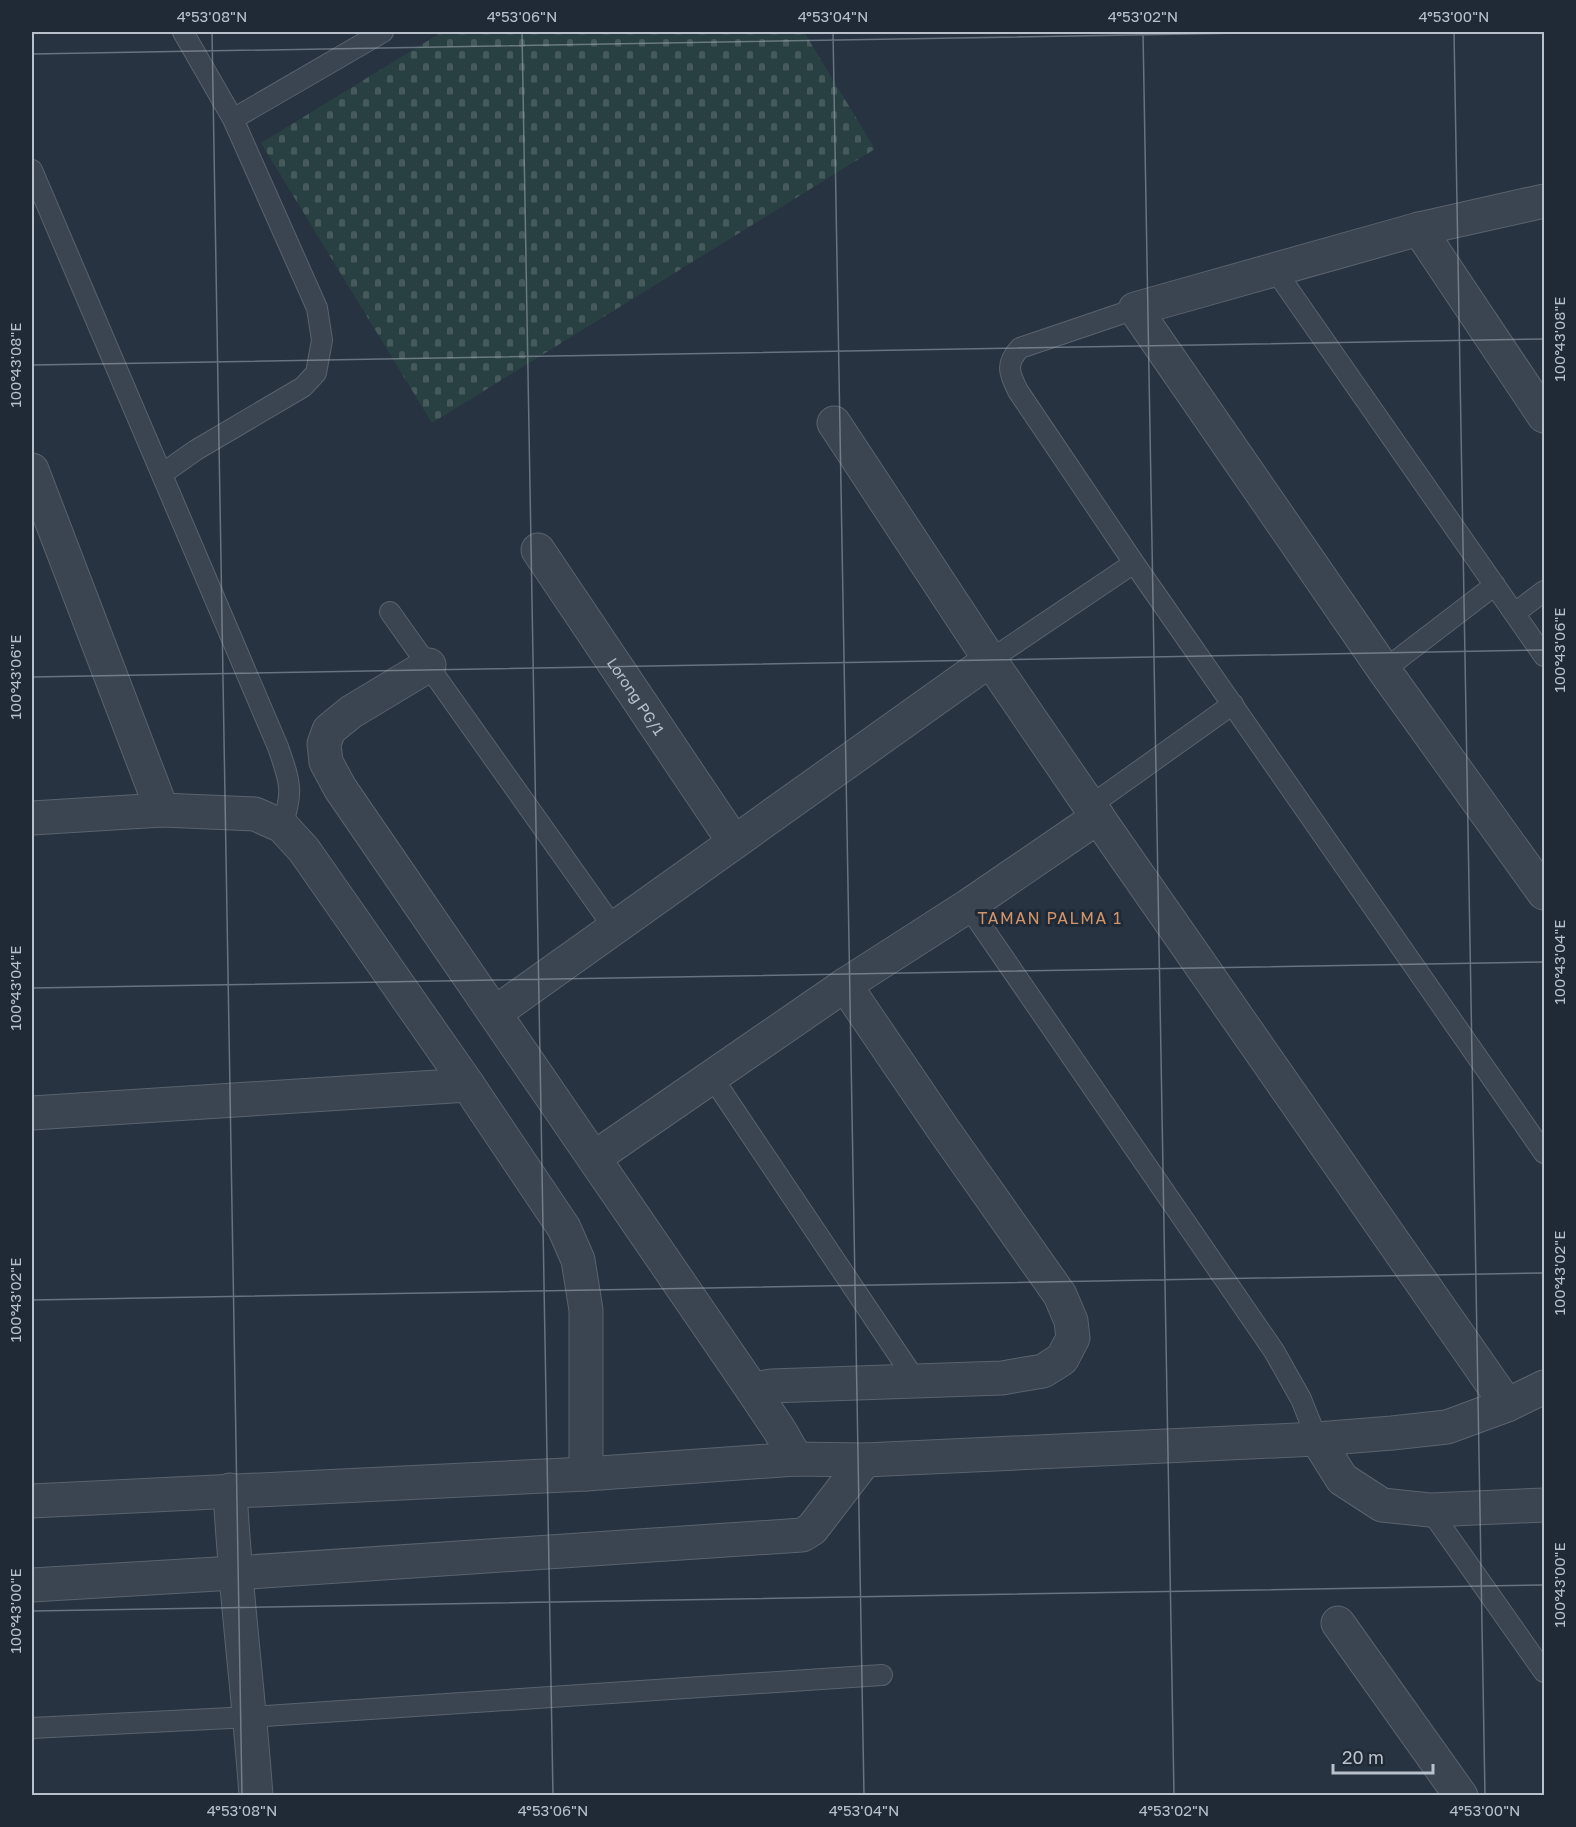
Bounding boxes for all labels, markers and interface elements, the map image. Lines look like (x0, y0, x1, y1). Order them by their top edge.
text: 4°53'08"N (177, 7, 247, 25)
text: 4°53'06"N (487, 7, 557, 25)
text: 4°53'04"N (798, 7, 868, 25)
text: 4°53'02"N (1108, 7, 1178, 25)
text: 4°53'00"N (1419, 7, 1489, 25)
text: 100°43'08"E (1550, 296, 1568, 382)
text: 100°43'08"E (6, 322, 24, 408)
text: 100°43'06"E (1550, 608, 1568, 692)
text: 100°43'06"E (6, 635, 24, 719)
street label: Lorong PG/1 (604, 654, 668, 738)
district label: TAMAN PALMA 1 (978, 908, 1122, 928)
text: 100°43'04"E (1550, 919, 1568, 1005)
text: 100°43'04"E (6, 945, 24, 1031)
text: 100°43'02"E (1550, 1231, 1568, 1315)
text: 100°43'02"E (6, 1258, 24, 1342)
text: 100°43'00"E (1550, 1542, 1568, 1628)
text: 100°43'00"E (6, 1568, 24, 1654)
scale bar (1333, 1737, 1434, 1775)
text: 20 m (1342, 1746, 1384, 1768)
text: 4°53'08"N (207, 1801, 277, 1819)
text: 4°53'06"N (518, 1801, 588, 1819)
text: 4°53'04"N (829, 1801, 899, 1819)
text: 4°53'02"N (1139, 1801, 1209, 1819)
text: 4°53'00"N (1450, 1801, 1520, 1819)

